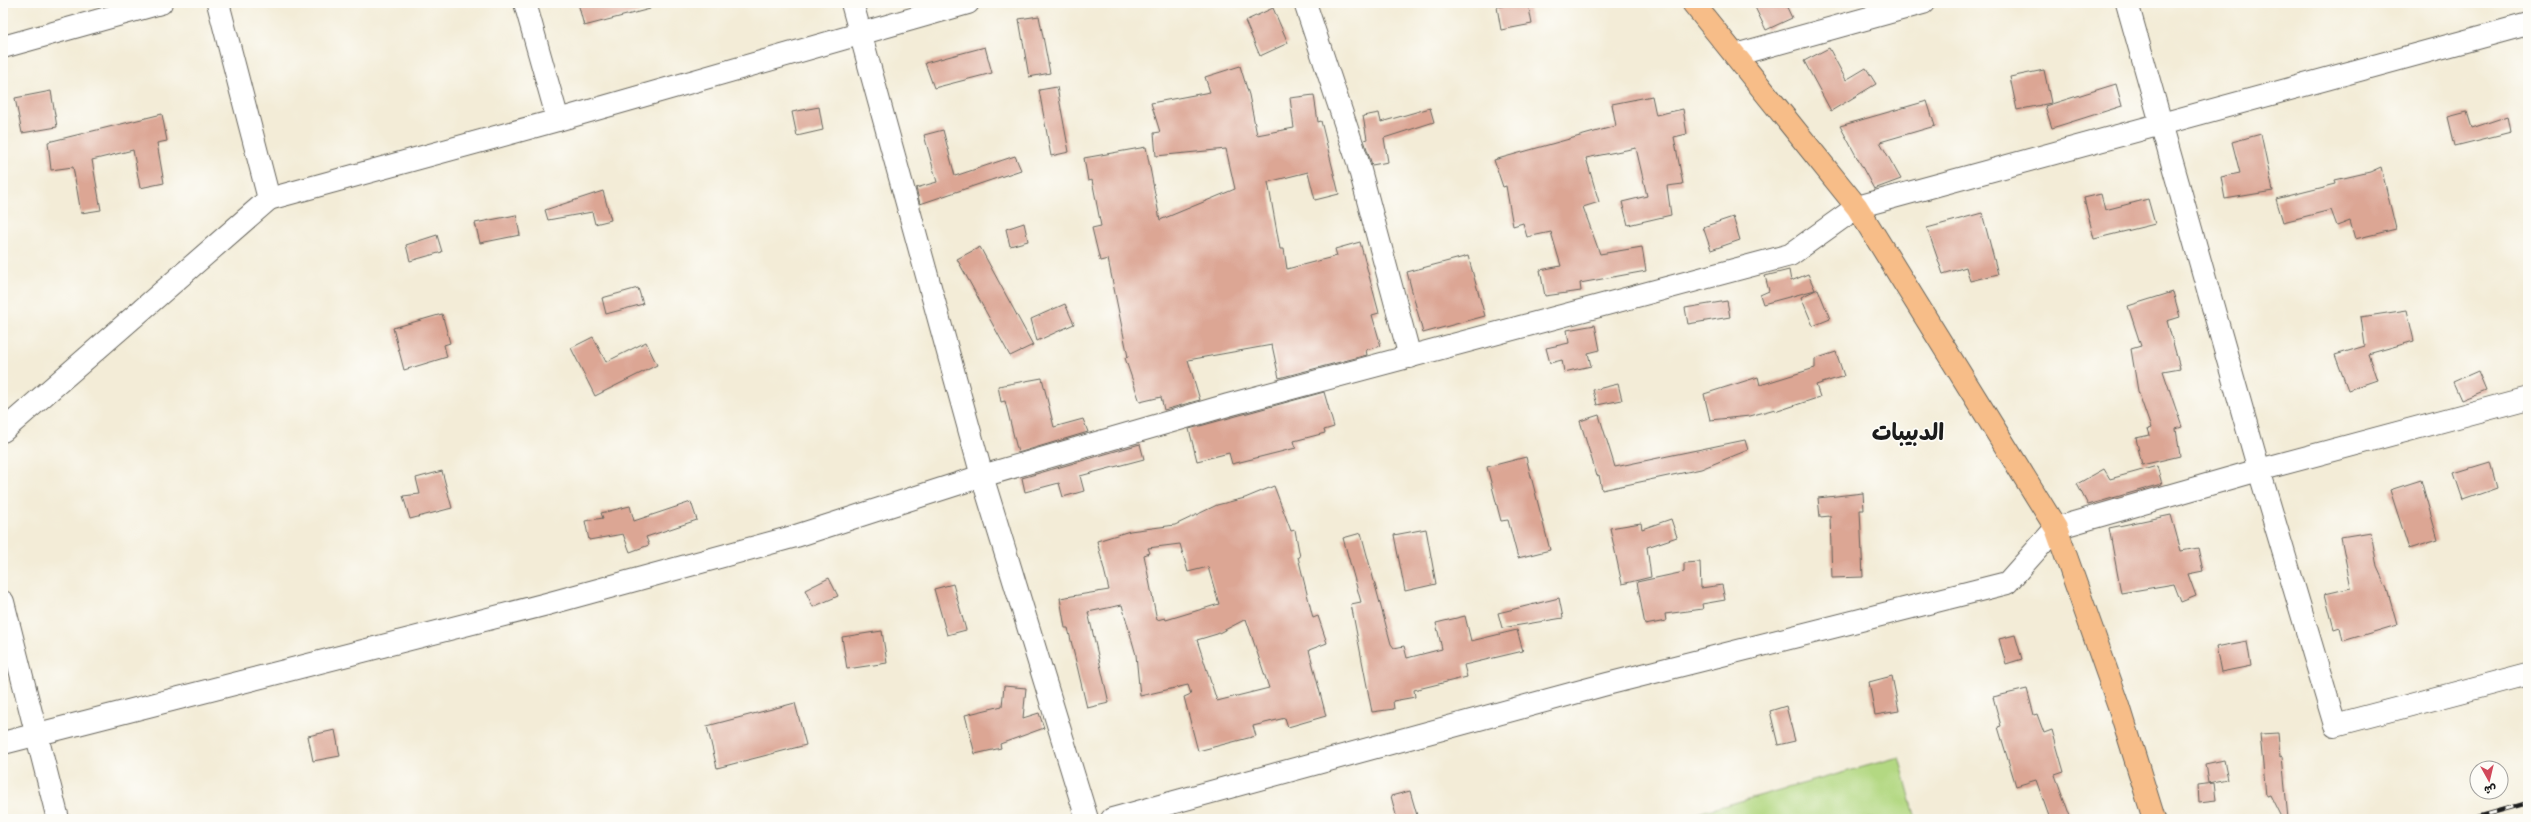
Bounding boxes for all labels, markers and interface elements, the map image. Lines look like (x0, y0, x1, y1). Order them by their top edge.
district label: الدبيبات (1872, 416, 1944, 447)
north arrow (2469, 760, 2509, 800)
text: ش (2483, 782, 2497, 798)

